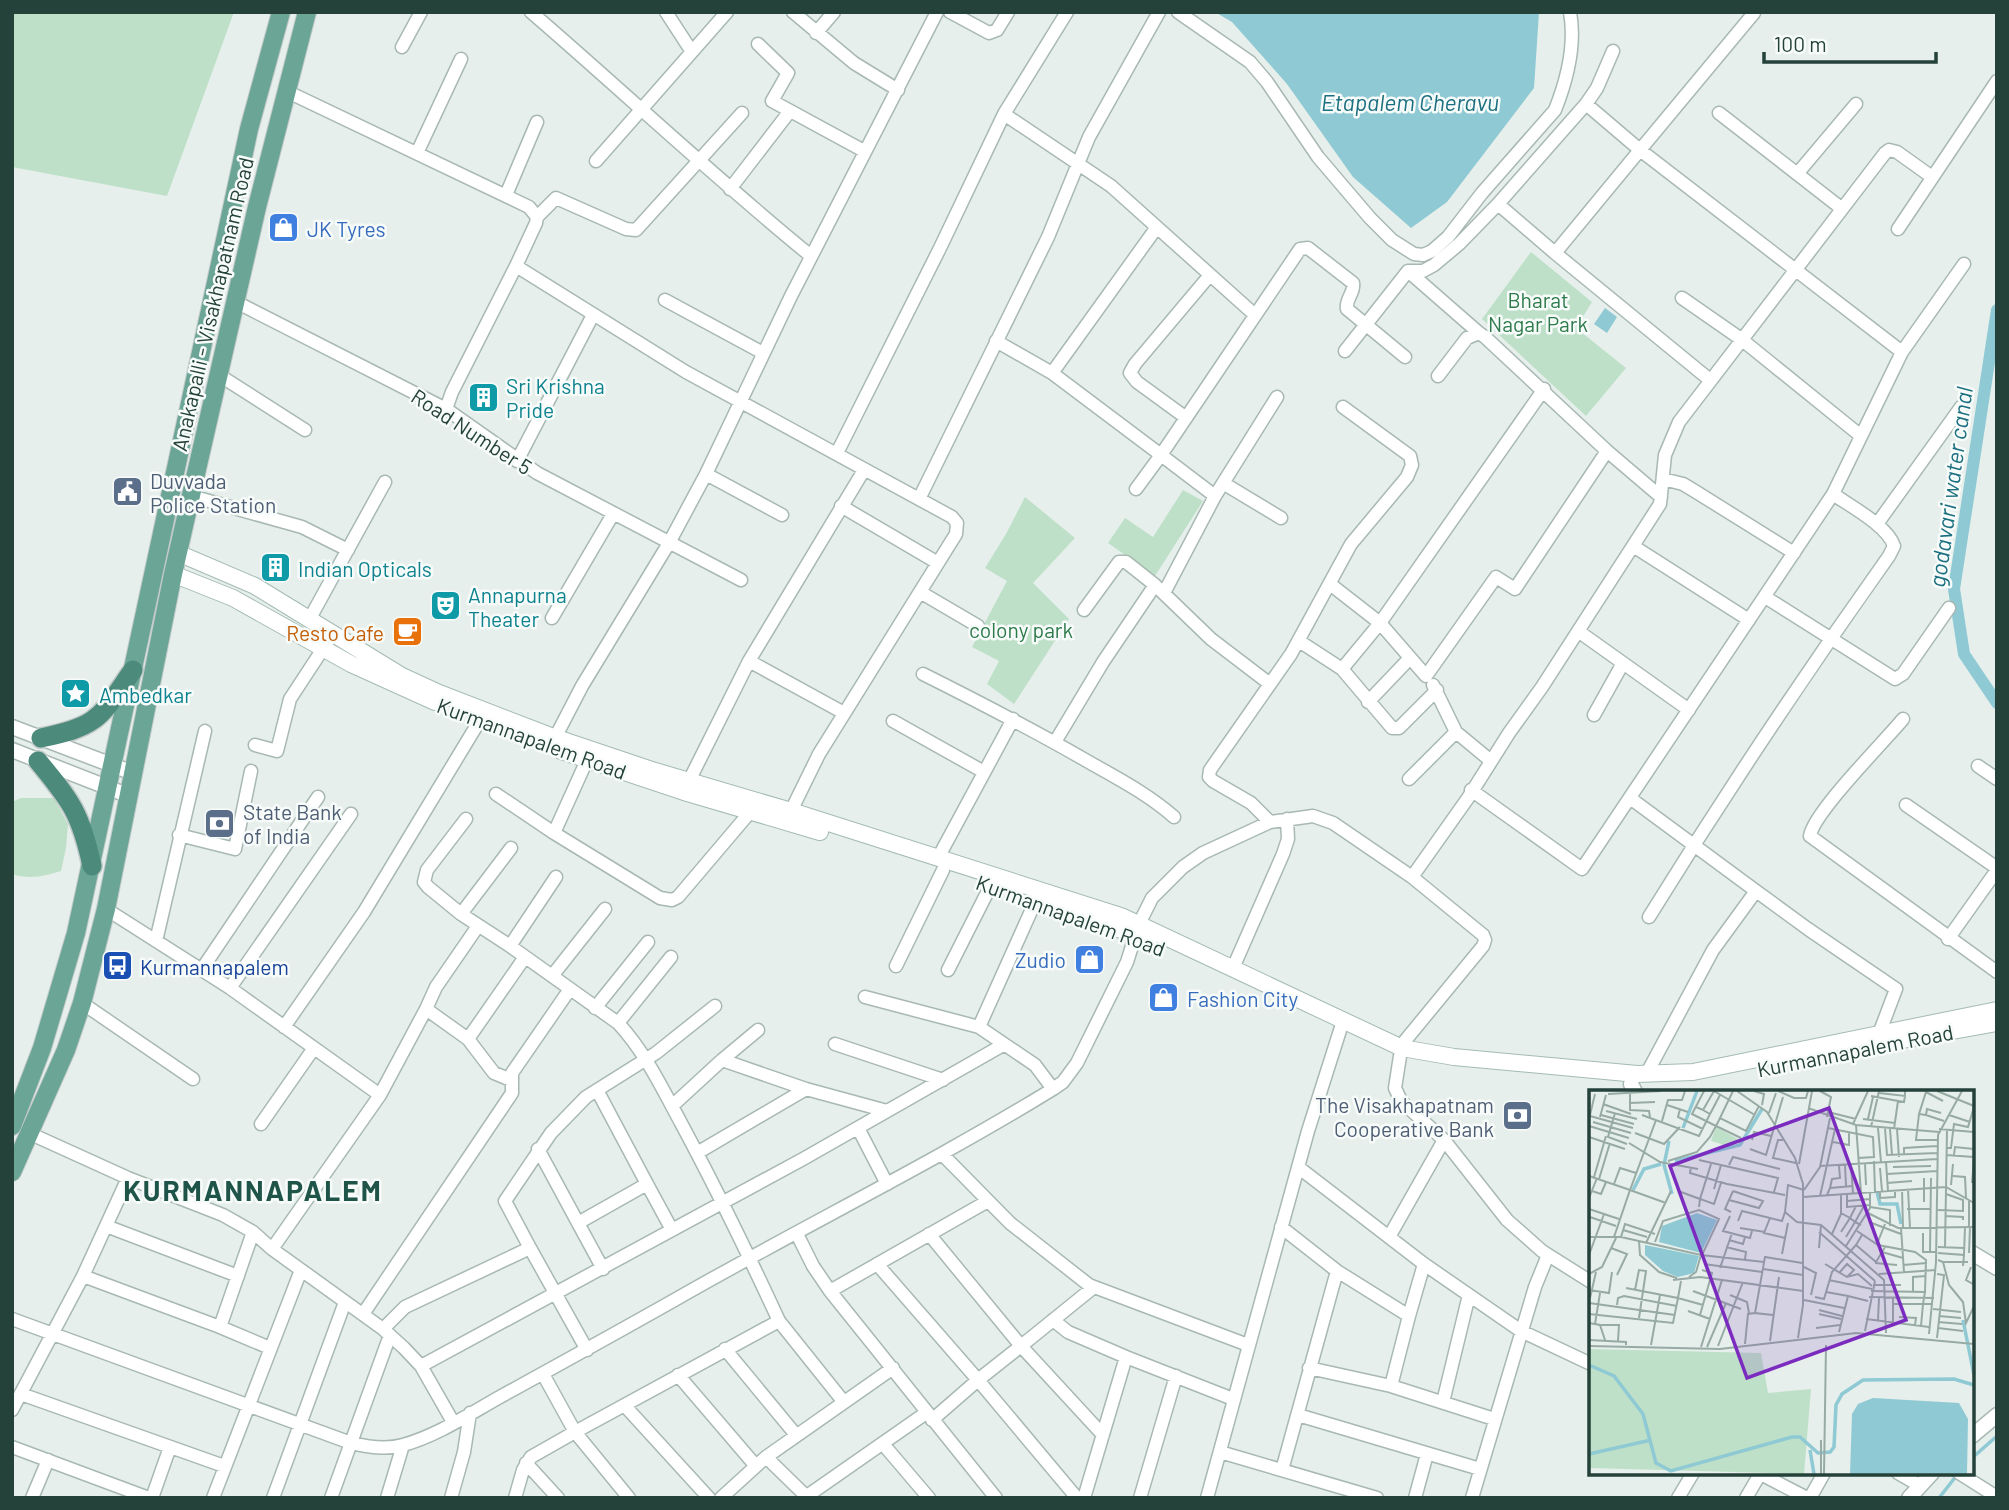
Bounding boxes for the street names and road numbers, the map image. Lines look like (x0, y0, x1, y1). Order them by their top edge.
street label: Anakapalli - Visakhapatnam Road (166, 155, 258, 453)
street label: Road Number 5 (407, 383, 537, 479)
street label: Kurmannapalem Road (434, 692, 630, 784)
street label: Kurmannapalem Road (973, 869, 1169, 961)
street label: Kurmannapalem Road (1755, 1019, 1955, 1081)

